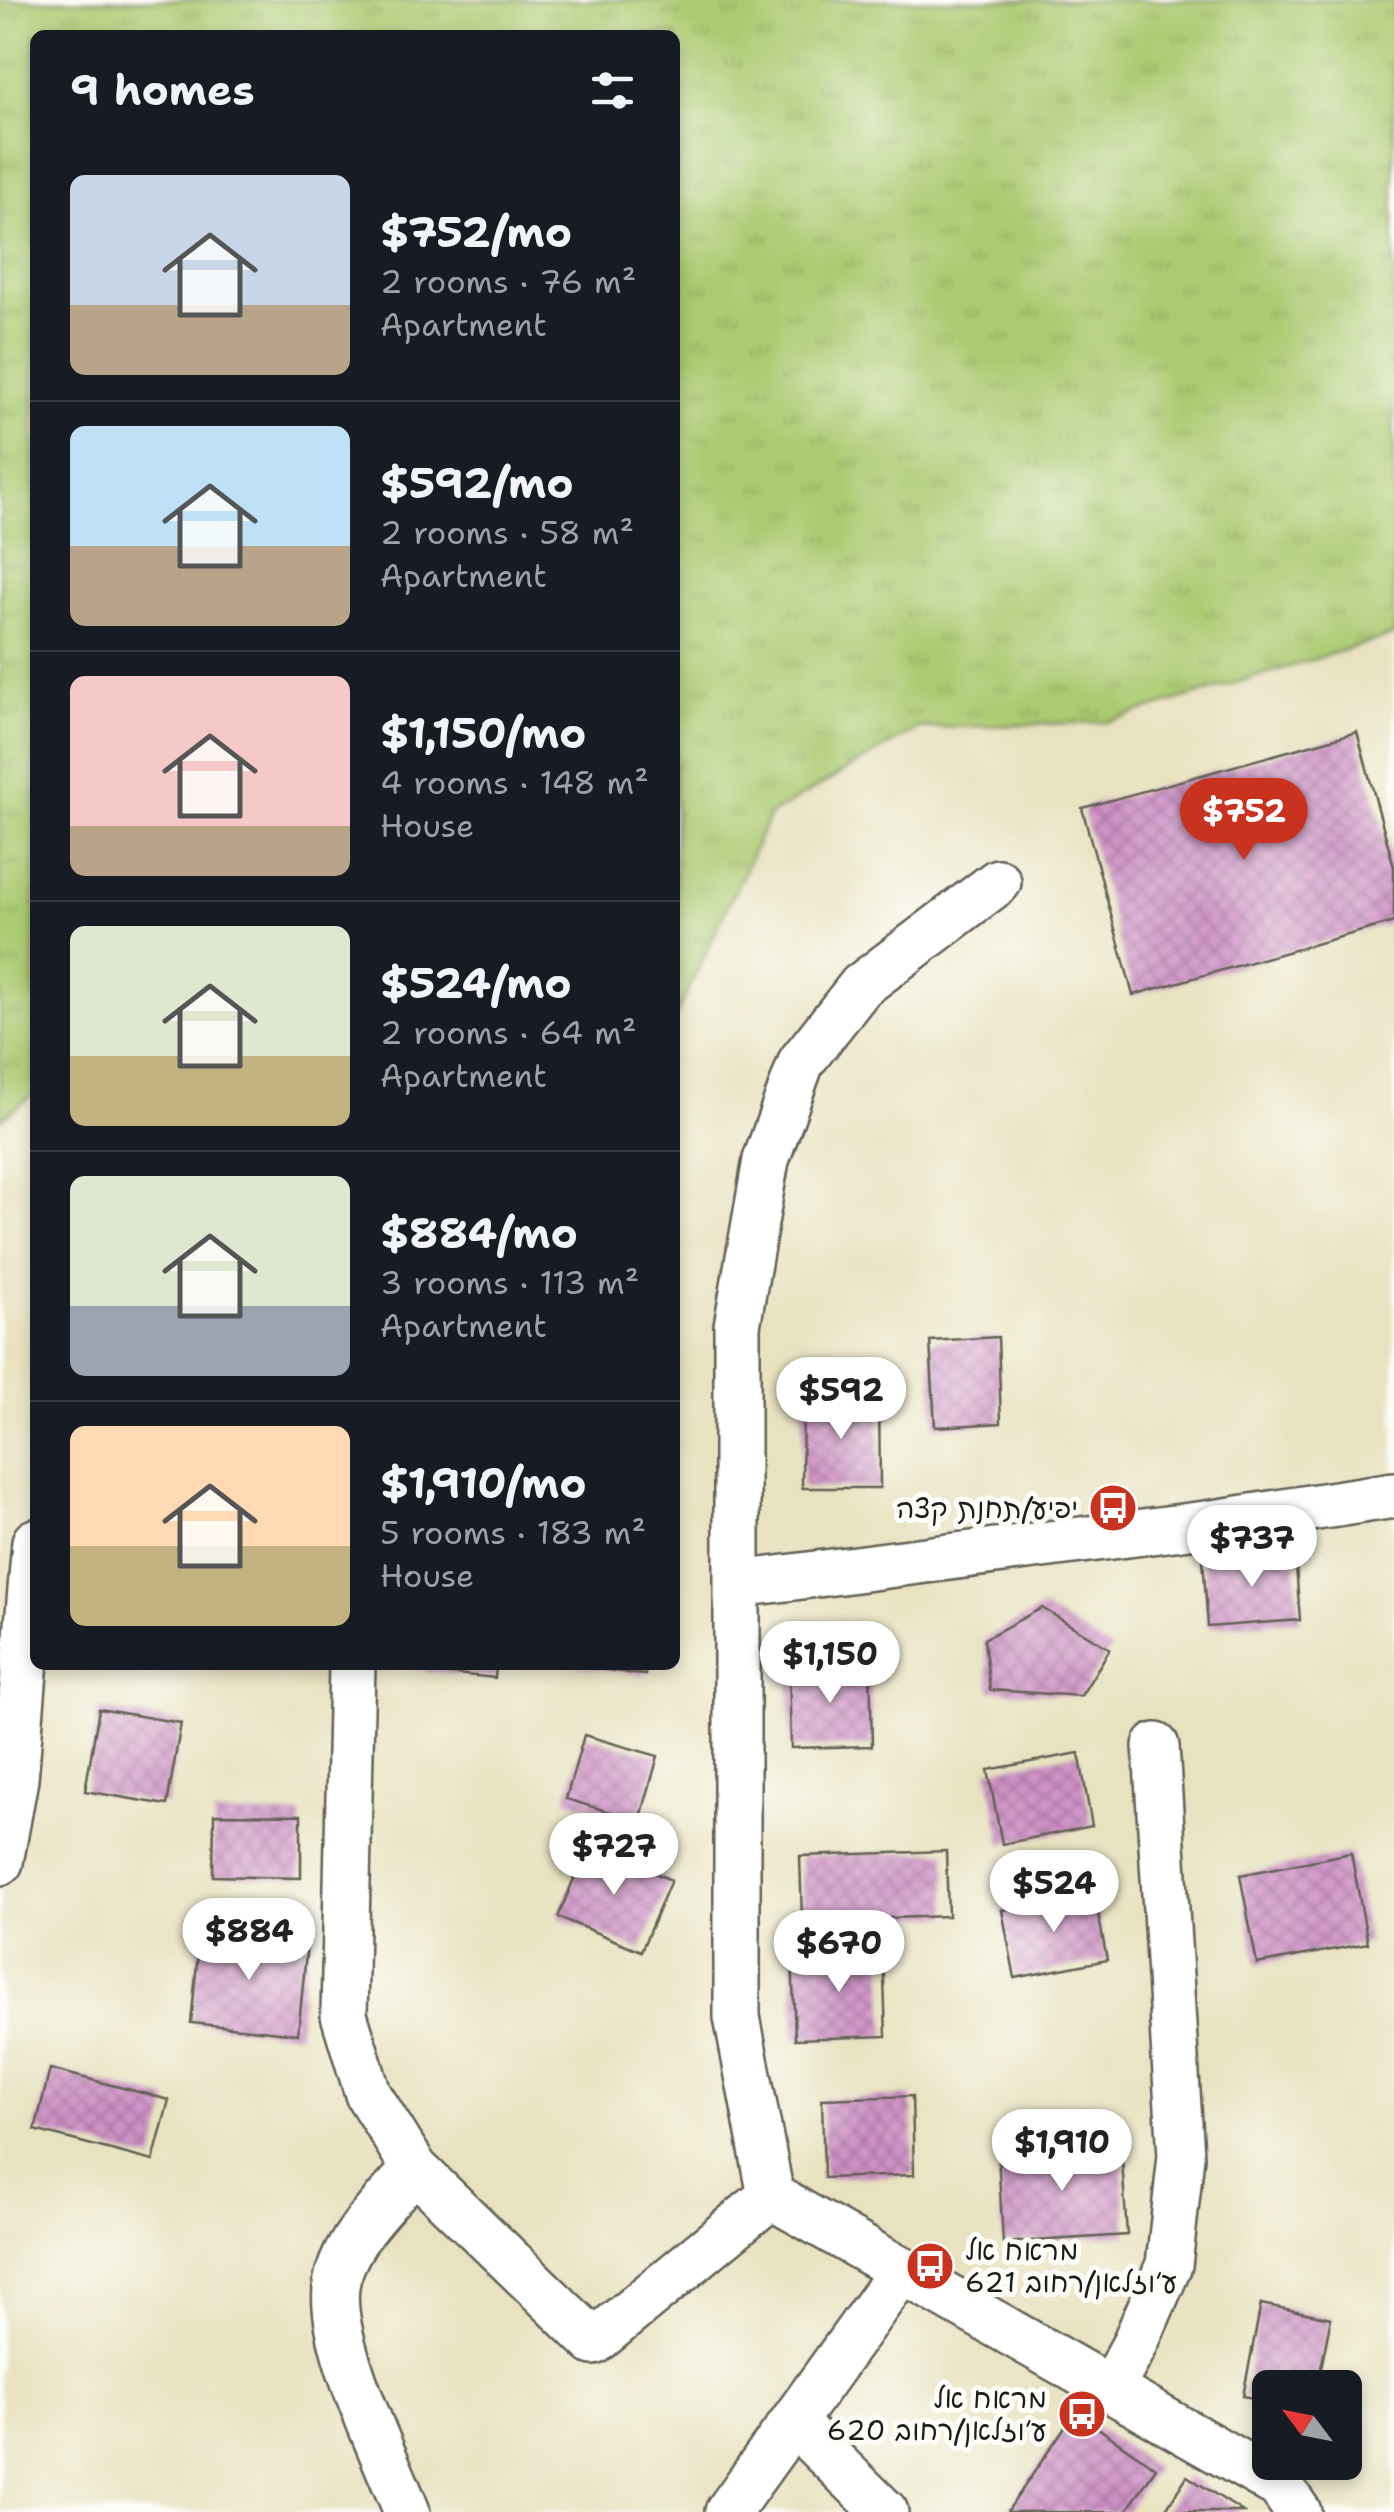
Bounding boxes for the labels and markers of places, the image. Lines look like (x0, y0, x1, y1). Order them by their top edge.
pin: $752 (1185, 778, 1303, 863)
pin: $592 (782, 1357, 900, 1442)
bus stop icon: יפיע/תחנת קצה (1087, 1482, 1139, 1534)
place label: יפיע/תחנת קצה (896, 1489, 1078, 1527)
pin: $737 (1193, 1505, 1311, 1590)
pin: $1,150 (749, 1621, 911, 1706)
pin: $727 (555, 1813, 673, 1898)
pin: $524 (995, 1850, 1113, 1935)
pin: $884 (190, 1898, 308, 1983)
pin: $670 (780, 1910, 898, 1995)
pin: $1,910 (981, 2109, 1143, 2194)
place label: מראח אל ע׳וזלאן/רחוב 621 (965, 2231, 1177, 2301)
bus stop icon: מראח אל ע׳וזלאן/רחוב 621 (904, 2240, 956, 2292)
place label: מראח אל ע׳וזלאן/רחוב 620 (827, 2379, 1047, 2449)
bus stop icon: מראח אל ע׳וזלאן/רחוב 620 (1056, 2388, 1108, 2440)

